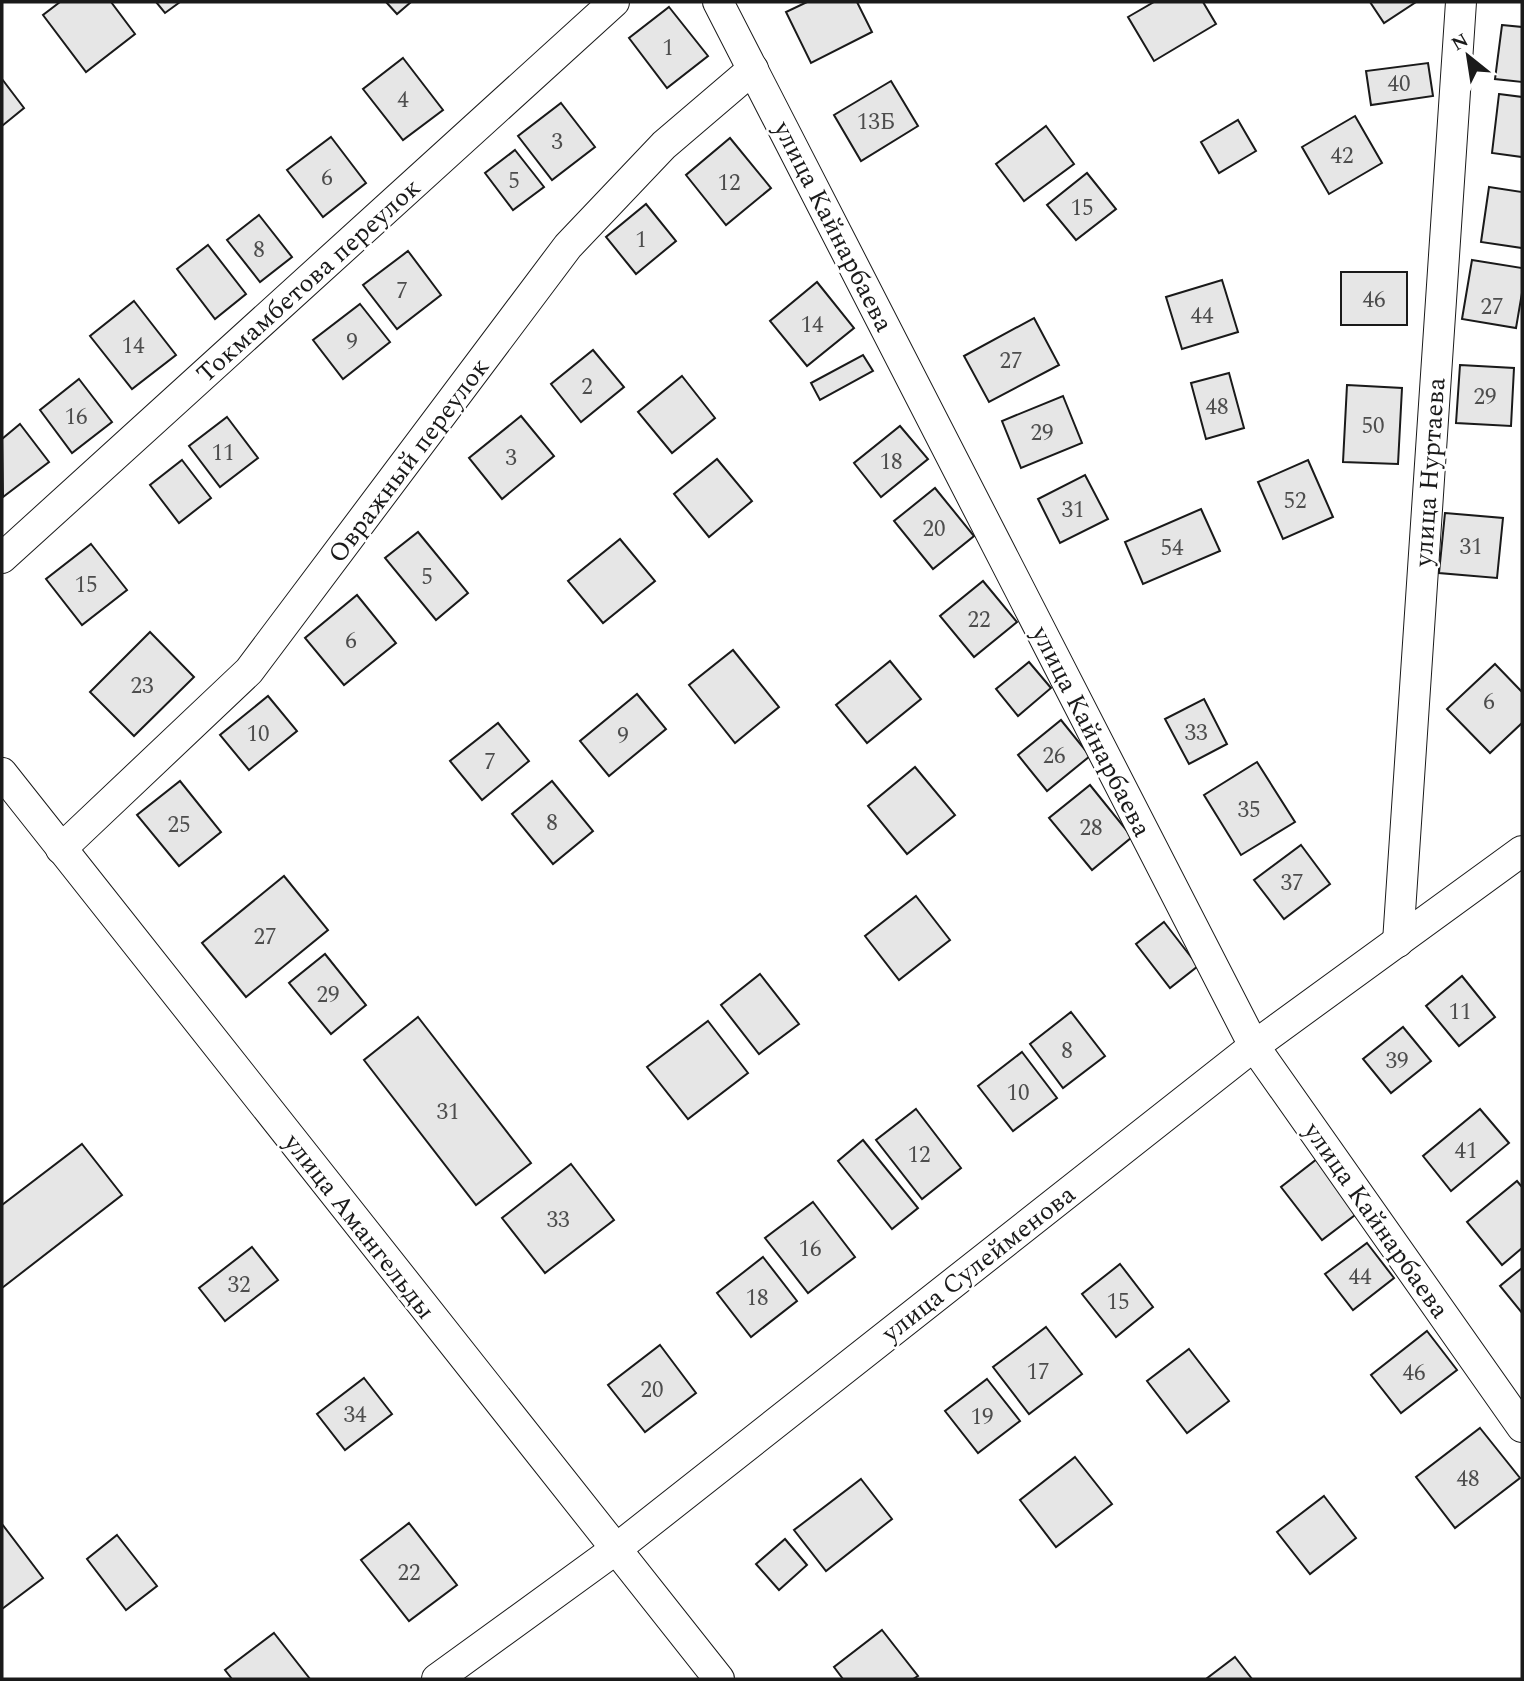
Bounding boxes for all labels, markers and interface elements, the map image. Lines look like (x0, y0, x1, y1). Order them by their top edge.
north arrow (1433, 21, 1503, 91)
text: N (1446, 26, 1474, 59)
house number: 1 (662, 31, 674, 66)
house number: 40 (1388, 67, 1411, 102)
house number: 4 (397, 83, 409, 118)
house number: 13Б (857, 105, 895, 140)
street label: улица Кайнарбаева (762, 113, 904, 339)
house number: 3 (551, 125, 563, 160)
house number: 42 (1331, 139, 1354, 174)
house number: 6 (321, 161, 333, 196)
house number: 5 (508, 164, 520, 199)
house number: 12 (718, 166, 741, 201)
street label: Токмамбетова переулок (187, 169, 430, 393)
house number: 15 (1071, 191, 1094, 226)
house number: 1 (635, 223, 647, 258)
house number: 8 (253, 233, 265, 268)
house number: 7 (396, 274, 408, 309)
house number: 46 (1363, 283, 1386, 318)
house number: 27 (1481, 290, 1504, 325)
house number: 44 (1191, 299, 1214, 334)
house number: 14 (801, 308, 824, 343)
house number: 9 (346, 325, 358, 360)
house number: 14 (122, 329, 145, 364)
house number: 27 (1000, 344, 1023, 379)
street label: Овражный переулок (318, 349, 500, 572)
house number: 2 (581, 370, 593, 405)
street label: улица Нуртаева (1403, 376, 1457, 569)
house number: 29 (1474, 380, 1497, 415)
house number: 48 (1206, 390, 1229, 425)
house number: 16 (65, 400, 88, 435)
house number: 50 (1362, 409, 1385, 444)
house number: 29 (1031, 416, 1054, 451)
house number: 11 (212, 436, 235, 471)
house number: 3 (505, 441, 517, 476)
house number: 18 (880, 445, 903, 480)
house number: 52 (1284, 484, 1307, 519)
house number: 31 (1062, 493, 1085, 528)
house number: 20 (923, 512, 946, 547)
house number: 31 (1460, 530, 1483, 565)
house number: 54 (1161, 531, 1184, 566)
house number: 5 (421, 560, 433, 595)
house number: 15 (75, 568, 98, 603)
house number: 22 (968, 603, 991, 638)
street label: улица Кайнарбаева (1020, 618, 1162, 844)
house number: 6 (345, 624, 357, 659)
house number: 23 (131, 669, 154, 704)
house number: 6 (1483, 685, 1495, 720)
house number: 33 (1185, 716, 1208, 751)
house number: 10 (247, 717, 270, 752)
house number: 9 (617, 719, 629, 754)
house number: 26 (1043, 739, 1066, 774)
house number: 7 (484, 745, 496, 780)
house number: 35 (1238, 793, 1261, 828)
house number: 8 (546, 806, 558, 841)
house number: 25 (168, 808, 191, 843)
house number: 28 (1080, 811, 1103, 846)
house number: 37 (1281, 866, 1304, 901)
house number: 27 (254, 920, 277, 955)
house number: 29 (317, 978, 340, 1013)
house number: 11 (1449, 995, 1472, 1030)
house number: 8 (1061, 1034, 1073, 1069)
house number: 39 (1386, 1044, 1409, 1079)
house number: 10 (1007, 1076, 1030, 1111)
house number: 31 (437, 1095, 460, 1130)
street label: улица Кайнарбаева (1293, 1113, 1459, 1327)
street label: улица Амангельды (273, 1124, 445, 1328)
house number: 41 (1455, 1134, 1478, 1169)
house number: 12 (908, 1138, 931, 1173)
street label: улица Сулейменова (872, 1175, 1085, 1353)
house number: 33 (547, 1203, 570, 1238)
house number: 16 (799, 1232, 822, 1267)
house number: 44 (1349, 1260, 1372, 1295)
house number: 32 (228, 1268, 251, 1303)
house number: 18 (746, 1281, 769, 1316)
house number: 15 (1107, 1285, 1130, 1320)
house number: 17 (1027, 1355, 1050, 1390)
house number: 46 (1403, 1356, 1426, 1391)
house number: 20 (641, 1373, 664, 1408)
house number: 34 (344, 1398, 367, 1433)
house number: 19 (971, 1400, 994, 1435)
house number: 48 (1457, 1462, 1480, 1497)
house number: 22 (398, 1556, 421, 1591)

